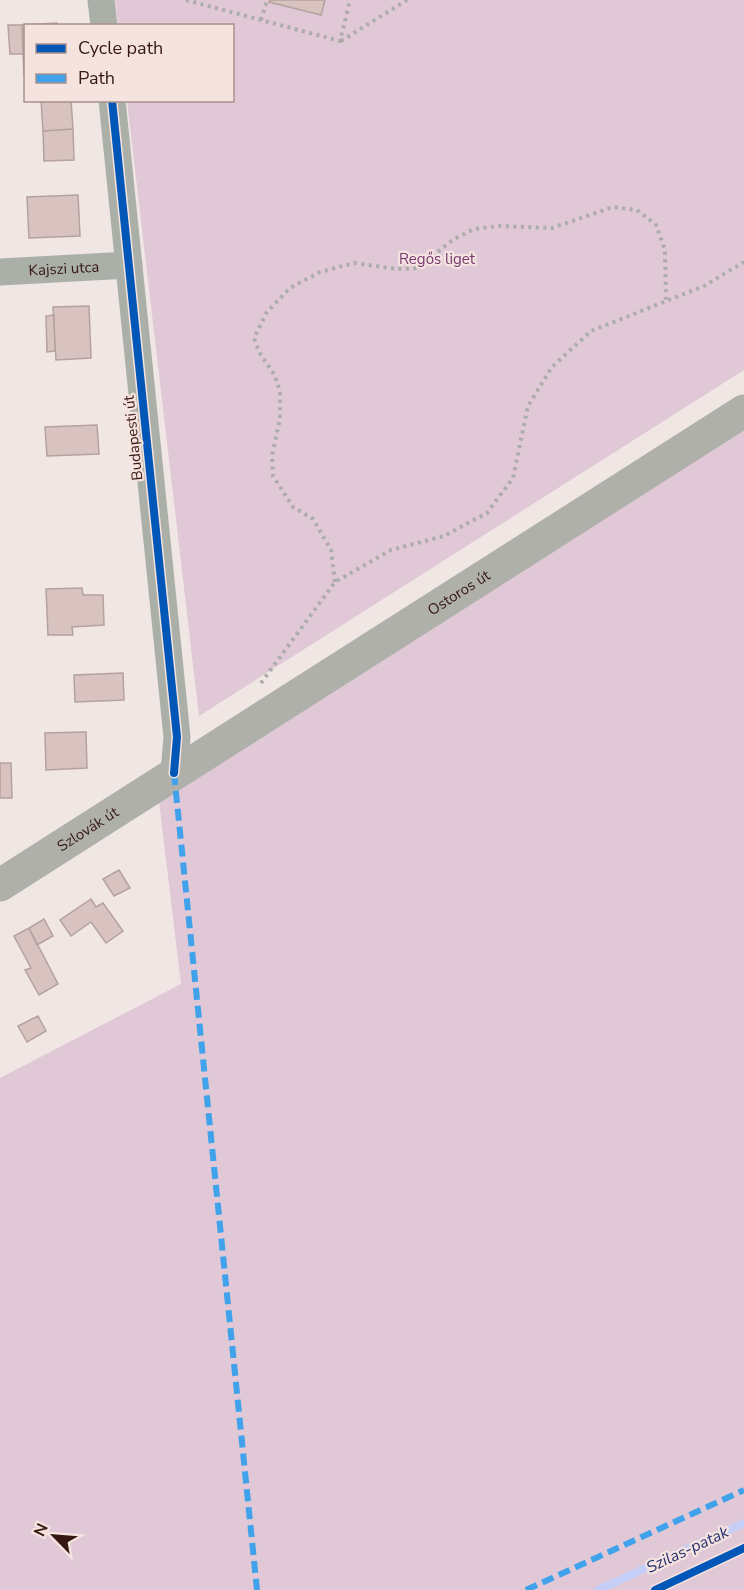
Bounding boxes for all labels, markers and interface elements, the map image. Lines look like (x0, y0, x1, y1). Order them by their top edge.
legend (24, 24, 234, 102)
text: Cycle path (78, 36, 163, 60)
text: Path (78, 66, 115, 90)
park label: Regős liget (399, 249, 476, 269)
street label: Kajszi utca (28, 257, 100, 280)
street label: Budapesti út (119, 394, 147, 481)
street label: Ostoros út (424, 565, 495, 620)
street label: Szlovák út (53, 802, 123, 856)
north arrow (24, 1506, 84, 1566)
text: N (29, 1520, 54, 1540)
water label: Szilas-patak (643, 1521, 733, 1579)

